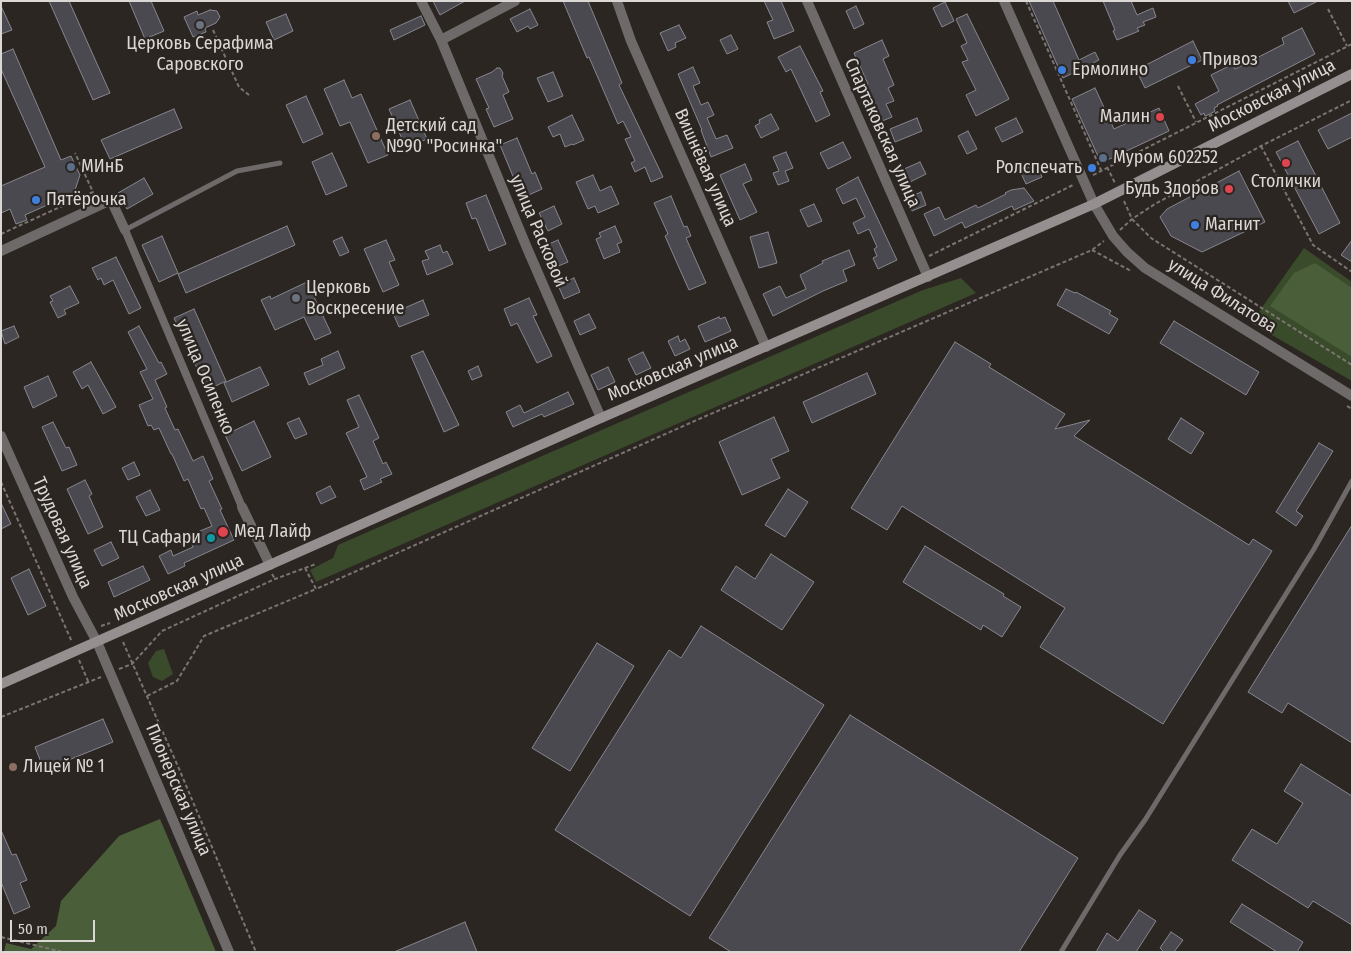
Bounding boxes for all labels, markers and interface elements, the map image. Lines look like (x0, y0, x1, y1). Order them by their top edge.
marker: Церковь Серафима Саровского (194, 19, 206, 31)
place label: Церковь Серафима Саровского (126, 33, 274, 76)
place label: Привоз (1202, 49, 1258, 71)
marker: Привоз (1186, 54, 1198, 66)
street label: Спартаковская улица (839, 55, 925, 211)
street label: Московская улица (1205, 55, 1339, 137)
place label: Ермолино (1072, 59, 1148, 81)
marker: Ермолино (1056, 64, 1068, 76)
street label: Вишнёвая улица (669, 106, 741, 230)
place label: Малин (1100, 106, 1150, 128)
marker: Малин (1154, 111, 1166, 123)
place label: Детский сад №90 "Росинка" (386, 115, 502, 158)
marker: Детский сад №90 "Росинка" (370, 130, 382, 142)
place label: Муром 602252 (1113, 147, 1218, 169)
marker: Муром 602252 (1097, 152, 1109, 164)
place label: МИнБ (81, 156, 124, 178)
place label: Ролспечать (995, 157, 1082, 179)
marker: Столички (1280, 157, 1292, 169)
marker: МИнБ (65, 161, 77, 173)
marker: Ролспечать (1086, 162, 1098, 174)
street label: улица Расковой (505, 171, 571, 291)
place label: Столички (1251, 171, 1321, 193)
place label: Будь Здоров (1125, 178, 1219, 200)
marker: Будь Здоров (1223, 183, 1235, 195)
place label: Пятёрочка (46, 189, 126, 211)
marker: Пятёрочка (30, 194, 42, 206)
place label: Магнит (1205, 214, 1260, 236)
marker: Магнит (1189, 219, 1201, 231)
street label: улица Филатова (1164, 254, 1280, 338)
place label: Церковь Воскресение (306, 277, 404, 320)
marker: Церковь Воскресение (290, 292, 302, 304)
street label: улица Осипенко (171, 316, 239, 438)
street label: Московская улица (605, 332, 741, 406)
street label: Трудовая улица (28, 474, 96, 592)
place label: Мед Лайф (234, 521, 311, 543)
marker: Мед Лайф (216, 525, 230, 539)
place label: ТЦ Сафари (119, 527, 201, 549)
marker: ТЦ Сафари (205, 532, 217, 544)
street label: Московская улица (111, 550, 247, 626)
street label: Пионерская улица (141, 721, 215, 859)
place label: Лицей № 1 (23, 756, 105, 778)
marker: Лицей № 1 (7, 761, 19, 773)
scale bar (12, 910, 98, 942)
text: 50 m (18, 920, 48, 938)

